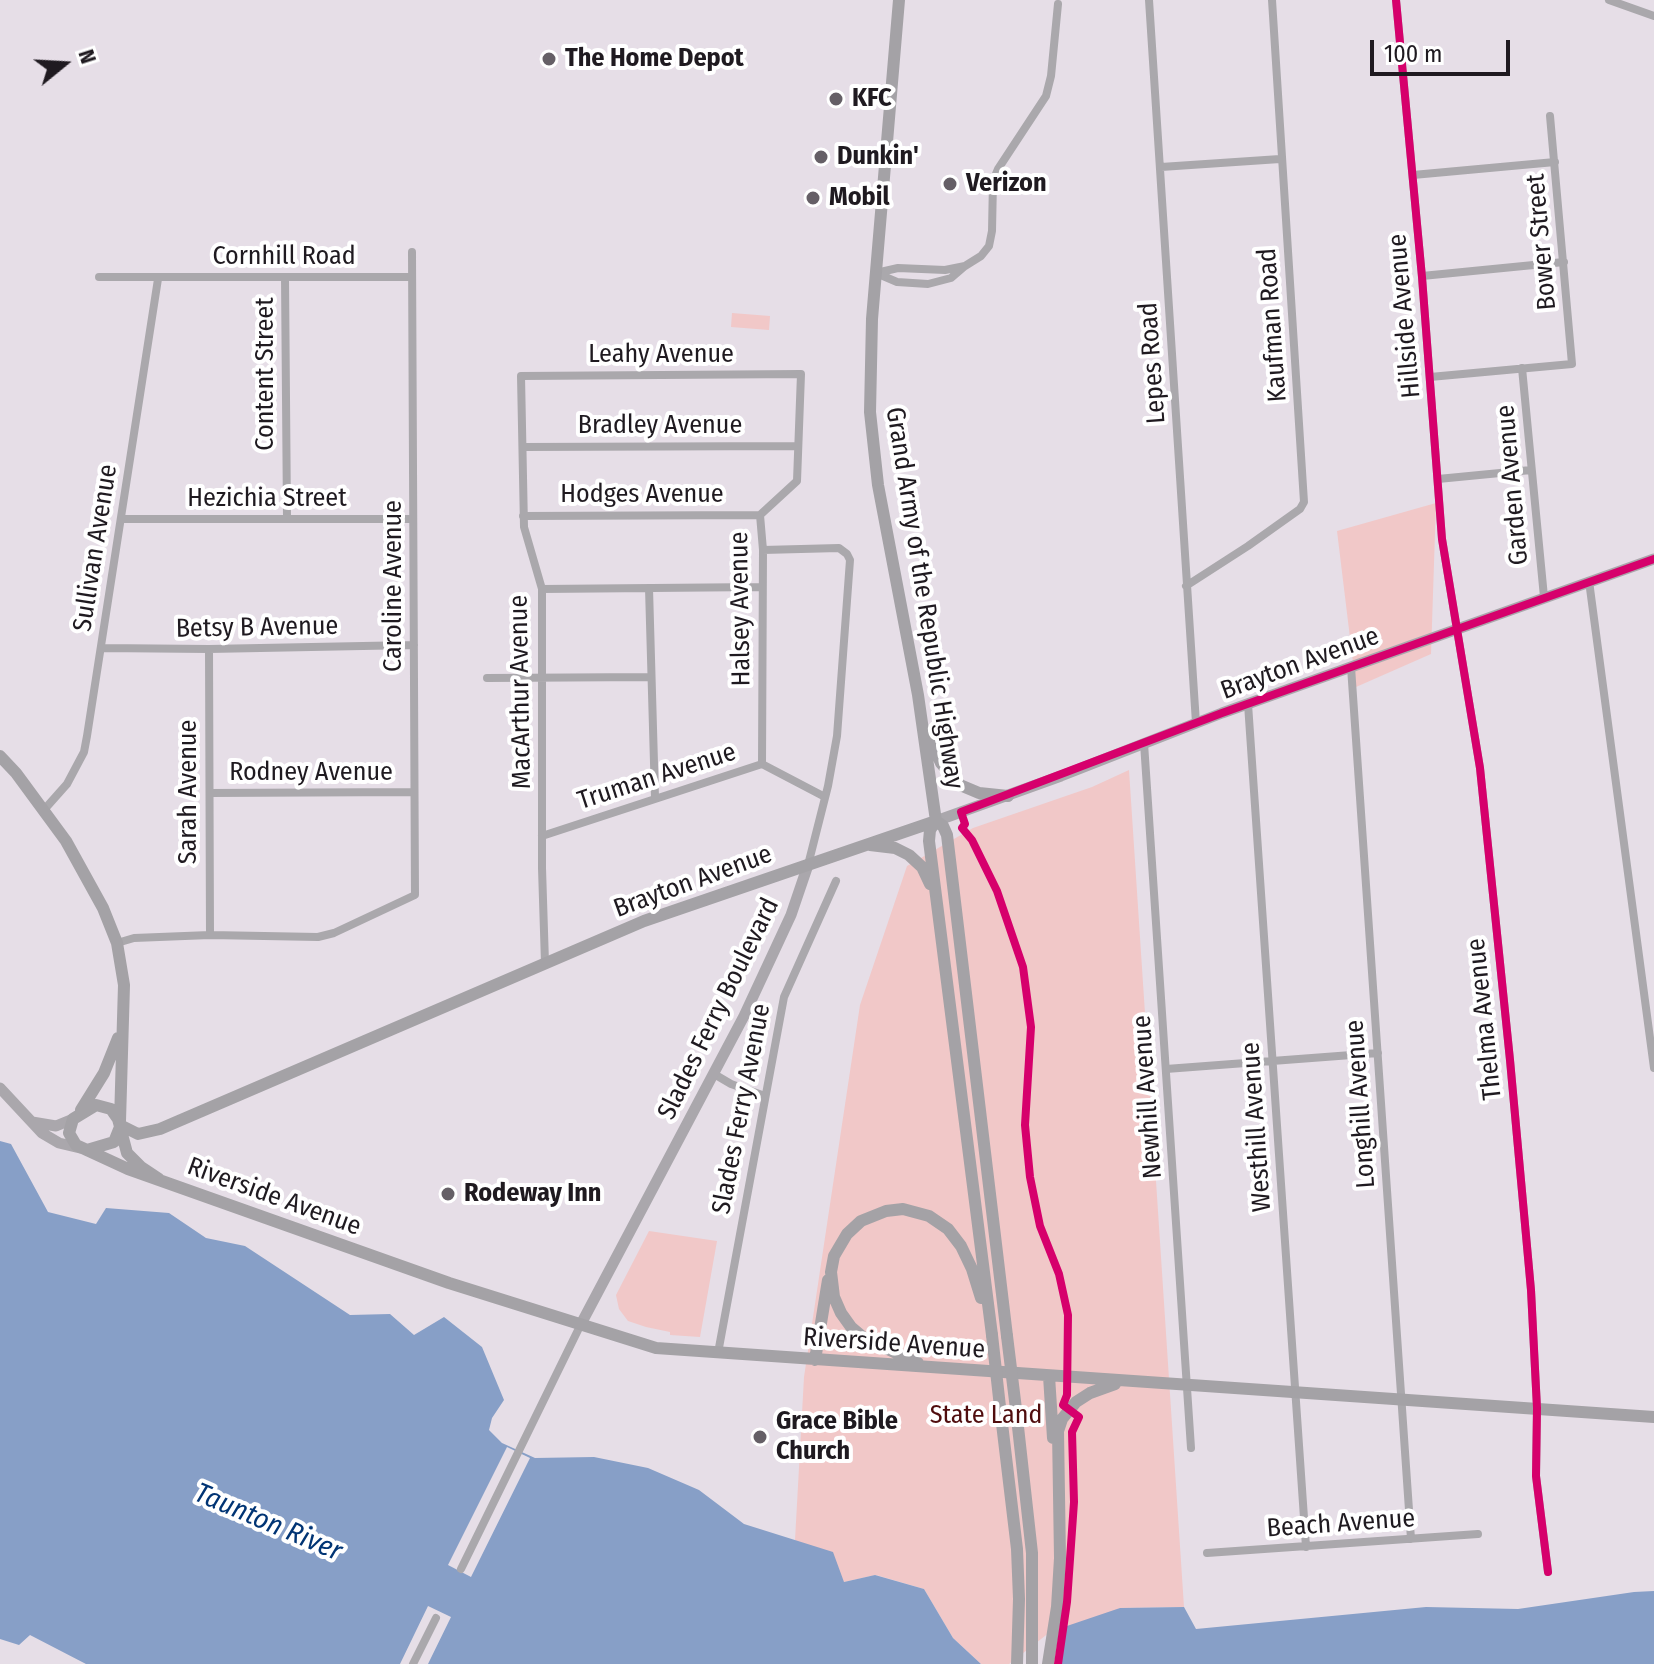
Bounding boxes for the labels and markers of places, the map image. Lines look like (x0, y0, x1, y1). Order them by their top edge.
place label: The Home Depot (565, 43, 744, 75)
marker: The Home Depot (540, 50, 558, 68)
place label: KFC (852, 83, 892, 115)
marker: KFC (827, 90, 845, 108)
place label: Dunkin' (837, 141, 919, 173)
marker: Dunkin' (812, 148, 830, 166)
place label: Verizon (966, 168, 1047, 200)
marker: Verizon (941, 175, 959, 193)
place label: Mobil (829, 182, 890, 214)
marker: Mobil (804, 189, 822, 207)
place label: Rodeway Inn (464, 1178, 601, 1210)
marker: Rodeway Inn (439, 1185, 457, 1203)
place label: Grace Bible Church (776, 1406, 898, 1468)
marker: Grace Bible Church (751, 1428, 769, 1446)

